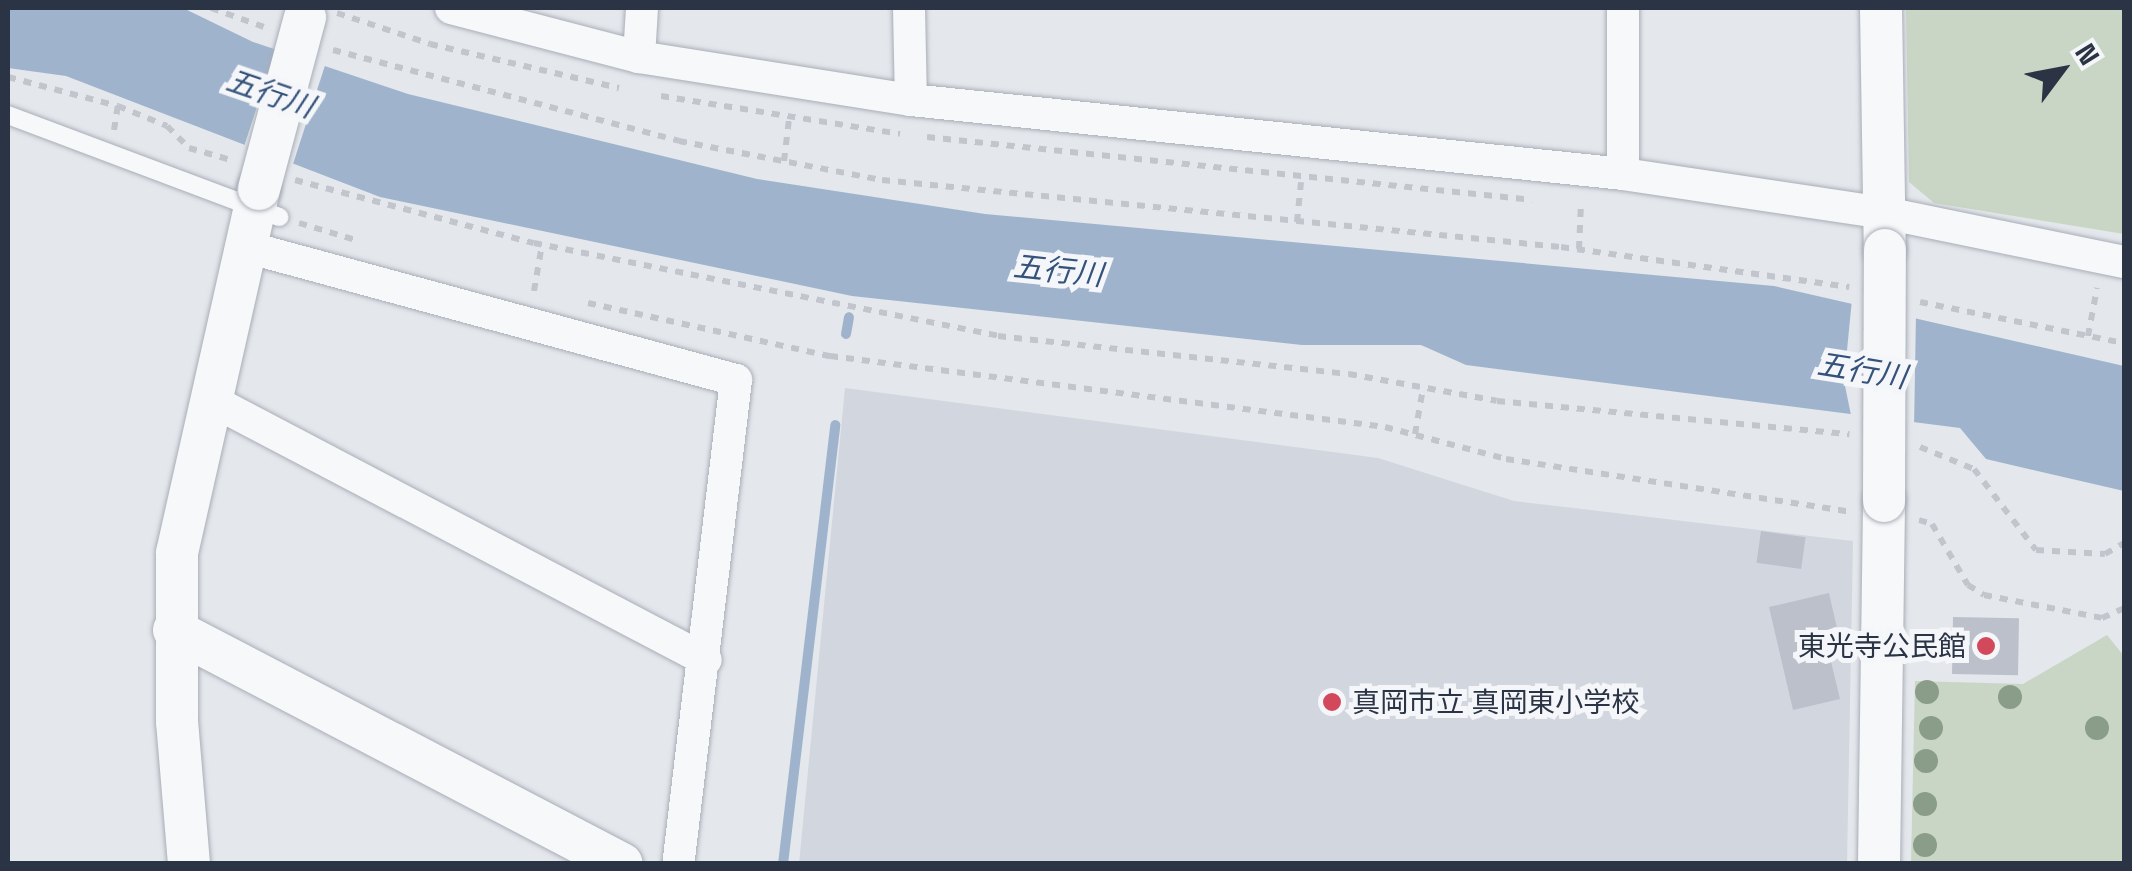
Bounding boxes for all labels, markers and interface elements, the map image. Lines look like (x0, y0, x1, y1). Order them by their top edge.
north arrow (2012, 20, 2112, 120)
text: N (2067, 37, 2108, 72)
water label: 五行川 (222, 62, 318, 126)
water label: 五行川 (1011, 248, 1105, 294)
water label: 五行川 (1815, 346, 1909, 396)
place label: 東光寺公民館 (1798, 629, 1966, 663)
marker: 東光寺公民館 (1975, 635, 1997, 657)
place label: 真岡市立 真岡東小学校 (1352, 685, 1639, 719)
marker: 真岡市立 真岡東小学校 (1321, 691, 1343, 713)

